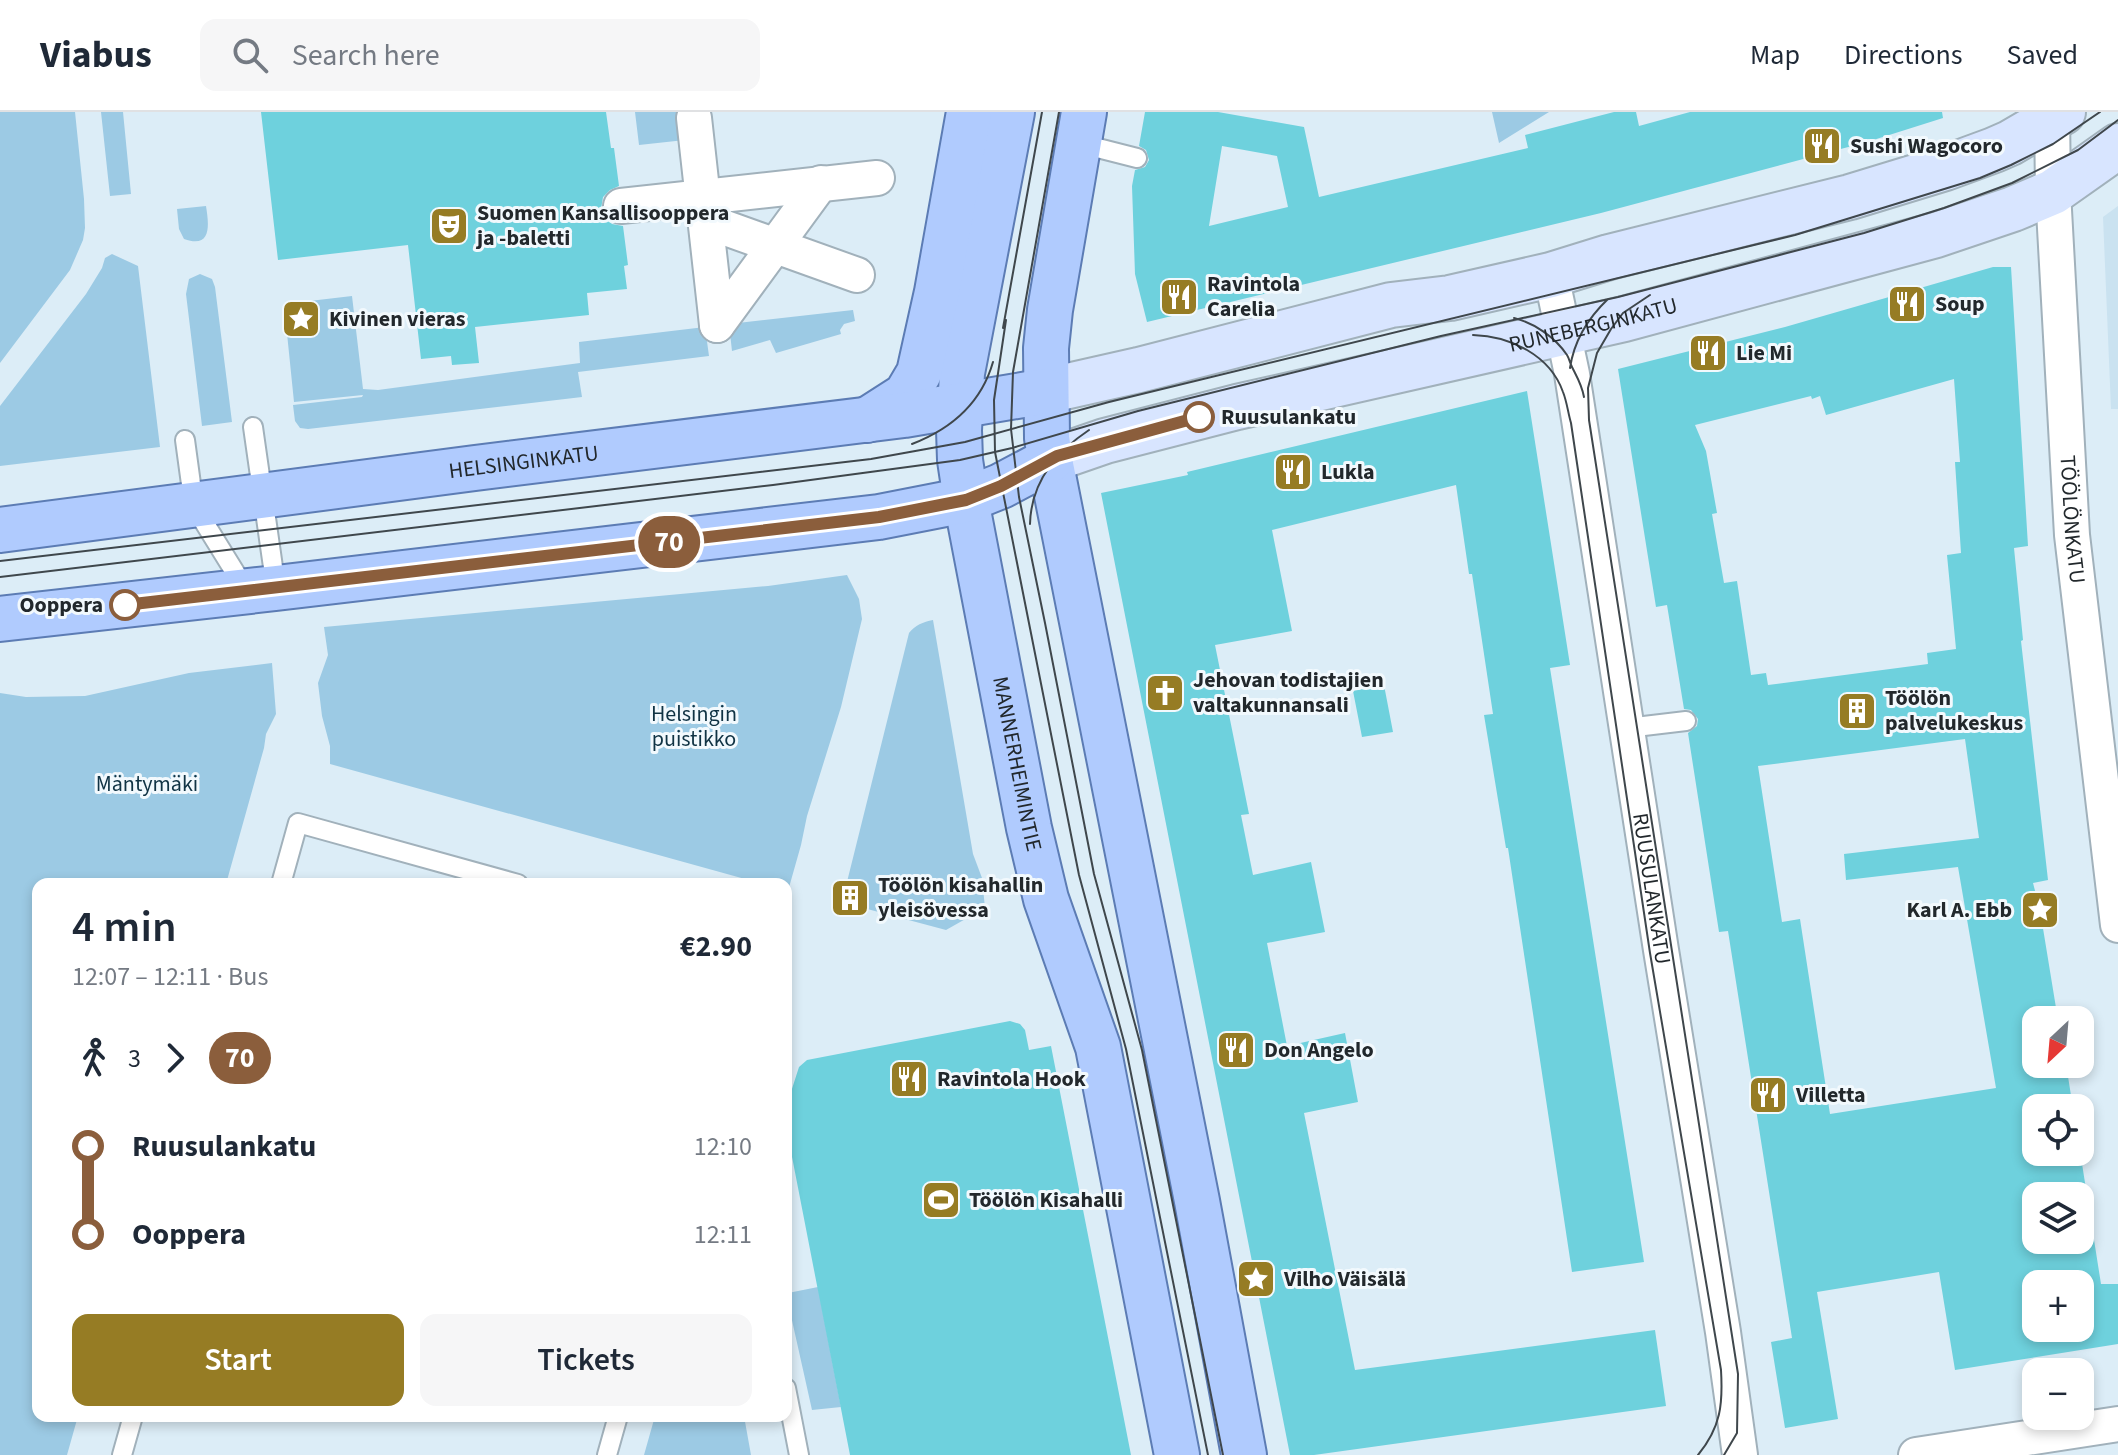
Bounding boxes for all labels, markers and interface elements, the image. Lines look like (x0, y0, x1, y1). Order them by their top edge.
search box (200, 19, 760, 91)
text: Viabus (40, 28, 152, 82)
icon: search (228, 33, 272, 77)
text: Search here (292, 34, 440, 77)
text: Map (1750, 35, 1800, 75)
text: Directions (1844, 35, 1963, 75)
text: Saved (2007, 35, 2078, 75)
restaurant icon: Sushi Wagocoro (1801, 125, 1843, 167)
place label: Sushi Wagocoro (1850, 130, 2003, 162)
place label: Suomen Kansallisooppera ja -baletti (475, 197, 729, 254)
theatre icon: Suomen Kansallisooppera ja -baletti (428, 205, 470, 247)
place label: Ravintola Carelia (1207, 268, 1300, 325)
restaurant icon: Ravintola Carelia (1158, 276, 1200, 318)
restaurant icon: Soup (1886, 283, 1928, 325)
place label: Soup (1935, 288, 1985, 320)
street label: RUNEBERGINKATU (1506, 289, 1681, 361)
place icon: Kivinen vieras (280, 298, 322, 340)
place label: Kivinen vieras (329, 303, 466, 335)
restaurant icon: Lie Mi (1687, 332, 1729, 374)
place label: Lie Mi (1736, 337, 1792, 369)
place label: Ruusulankatu (1221, 401, 1356, 433)
marker: Ruusulankatu (1184, 402, 1214, 432)
street label: HELSINGINKATU (447, 437, 600, 487)
restaurant icon: Lukla (1272, 451, 1314, 493)
street label: TÖÖLÖNKATU (2052, 454, 2094, 585)
place label: Lukla (1321, 456, 1375, 488)
line badge: 70 (633, 516, 705, 568)
text: 70 (654, 522, 684, 562)
place label: Ooppera (19, 589, 103, 621)
marker: Ooppera (110, 590, 140, 620)
place label: Jehovan todistajien valtakunnansali (1193, 664, 1384, 721)
church icon: Jehovan todistajien valtakunnansali (1144, 672, 1186, 714)
street label: MANNERHEIMINTIE (984, 674, 1050, 855)
place label: Töölön palvelukeskus (1885, 682, 2023, 739)
building icon: Töölön palvelukeskus (1836, 690, 1878, 732)
park label: Helsingin puistikko (651, 698, 737, 755)
park label: Mäntymäki (96, 768, 198, 800)
street label: RUUSULANKATU (1624, 811, 1679, 967)
place label: Töölön kisahallin yleisövessa (878, 869, 1043, 926)
building icon: Töölön kisahallin yleisövessa (829, 877, 871, 919)
place icon: Karl A. Ebb (2019, 889, 2061, 931)
place label: Karl A. Ebb (1907, 894, 2012, 926)
text: 4 min (72, 896, 177, 959)
text: €2.90 (680, 925, 752, 968)
text: 12:07 – 12:11 · Bus (72, 958, 268, 995)
north arrow (2022, 1006, 2094, 1078)
map controls (2022, 1006, 2094, 1430)
restaurant icon: Don Angelo (1215, 1029, 1257, 1071)
place label: Don Angelo (1264, 1034, 1374, 1066)
icon: walk (72, 1036, 116, 1080)
icon: forward (153, 1036, 197, 1080)
text: 70 (225, 1038, 255, 1078)
text: 3 (128, 1040, 141, 1077)
restaurant icon: Ravintola Hook (888, 1058, 930, 1100)
place label: Ravintola Hook (937, 1063, 1086, 1095)
restaurant icon: Villetta (1747, 1074, 1789, 1116)
place label: Villetta (1795, 1079, 1866, 1111)
button: locate (2022, 1094, 2094, 1166)
text: Ruusulankatu (132, 1125, 316, 1168)
text: 12:10 (694, 1128, 752, 1165)
sports icon: Töölön Kisahalli (920, 1179, 962, 1221)
button: layers (2022, 1182, 2094, 1254)
place label: Töölön Kisahalli (969, 1184, 1123, 1216)
text: Ooppera (132, 1213, 246, 1256)
text: 12:11 (694, 1216, 752, 1253)
place icon: Vilho Väisälä (1235, 1258, 1277, 1300)
place label: Vilho Väisälä (1283, 1263, 1406, 1295)
button: + (2022, 1270, 2094, 1342)
button: Start (72, 1314, 404, 1406)
button: Tickets (420, 1314, 752, 1406)
button: − (2022, 1358, 2094, 1430)

